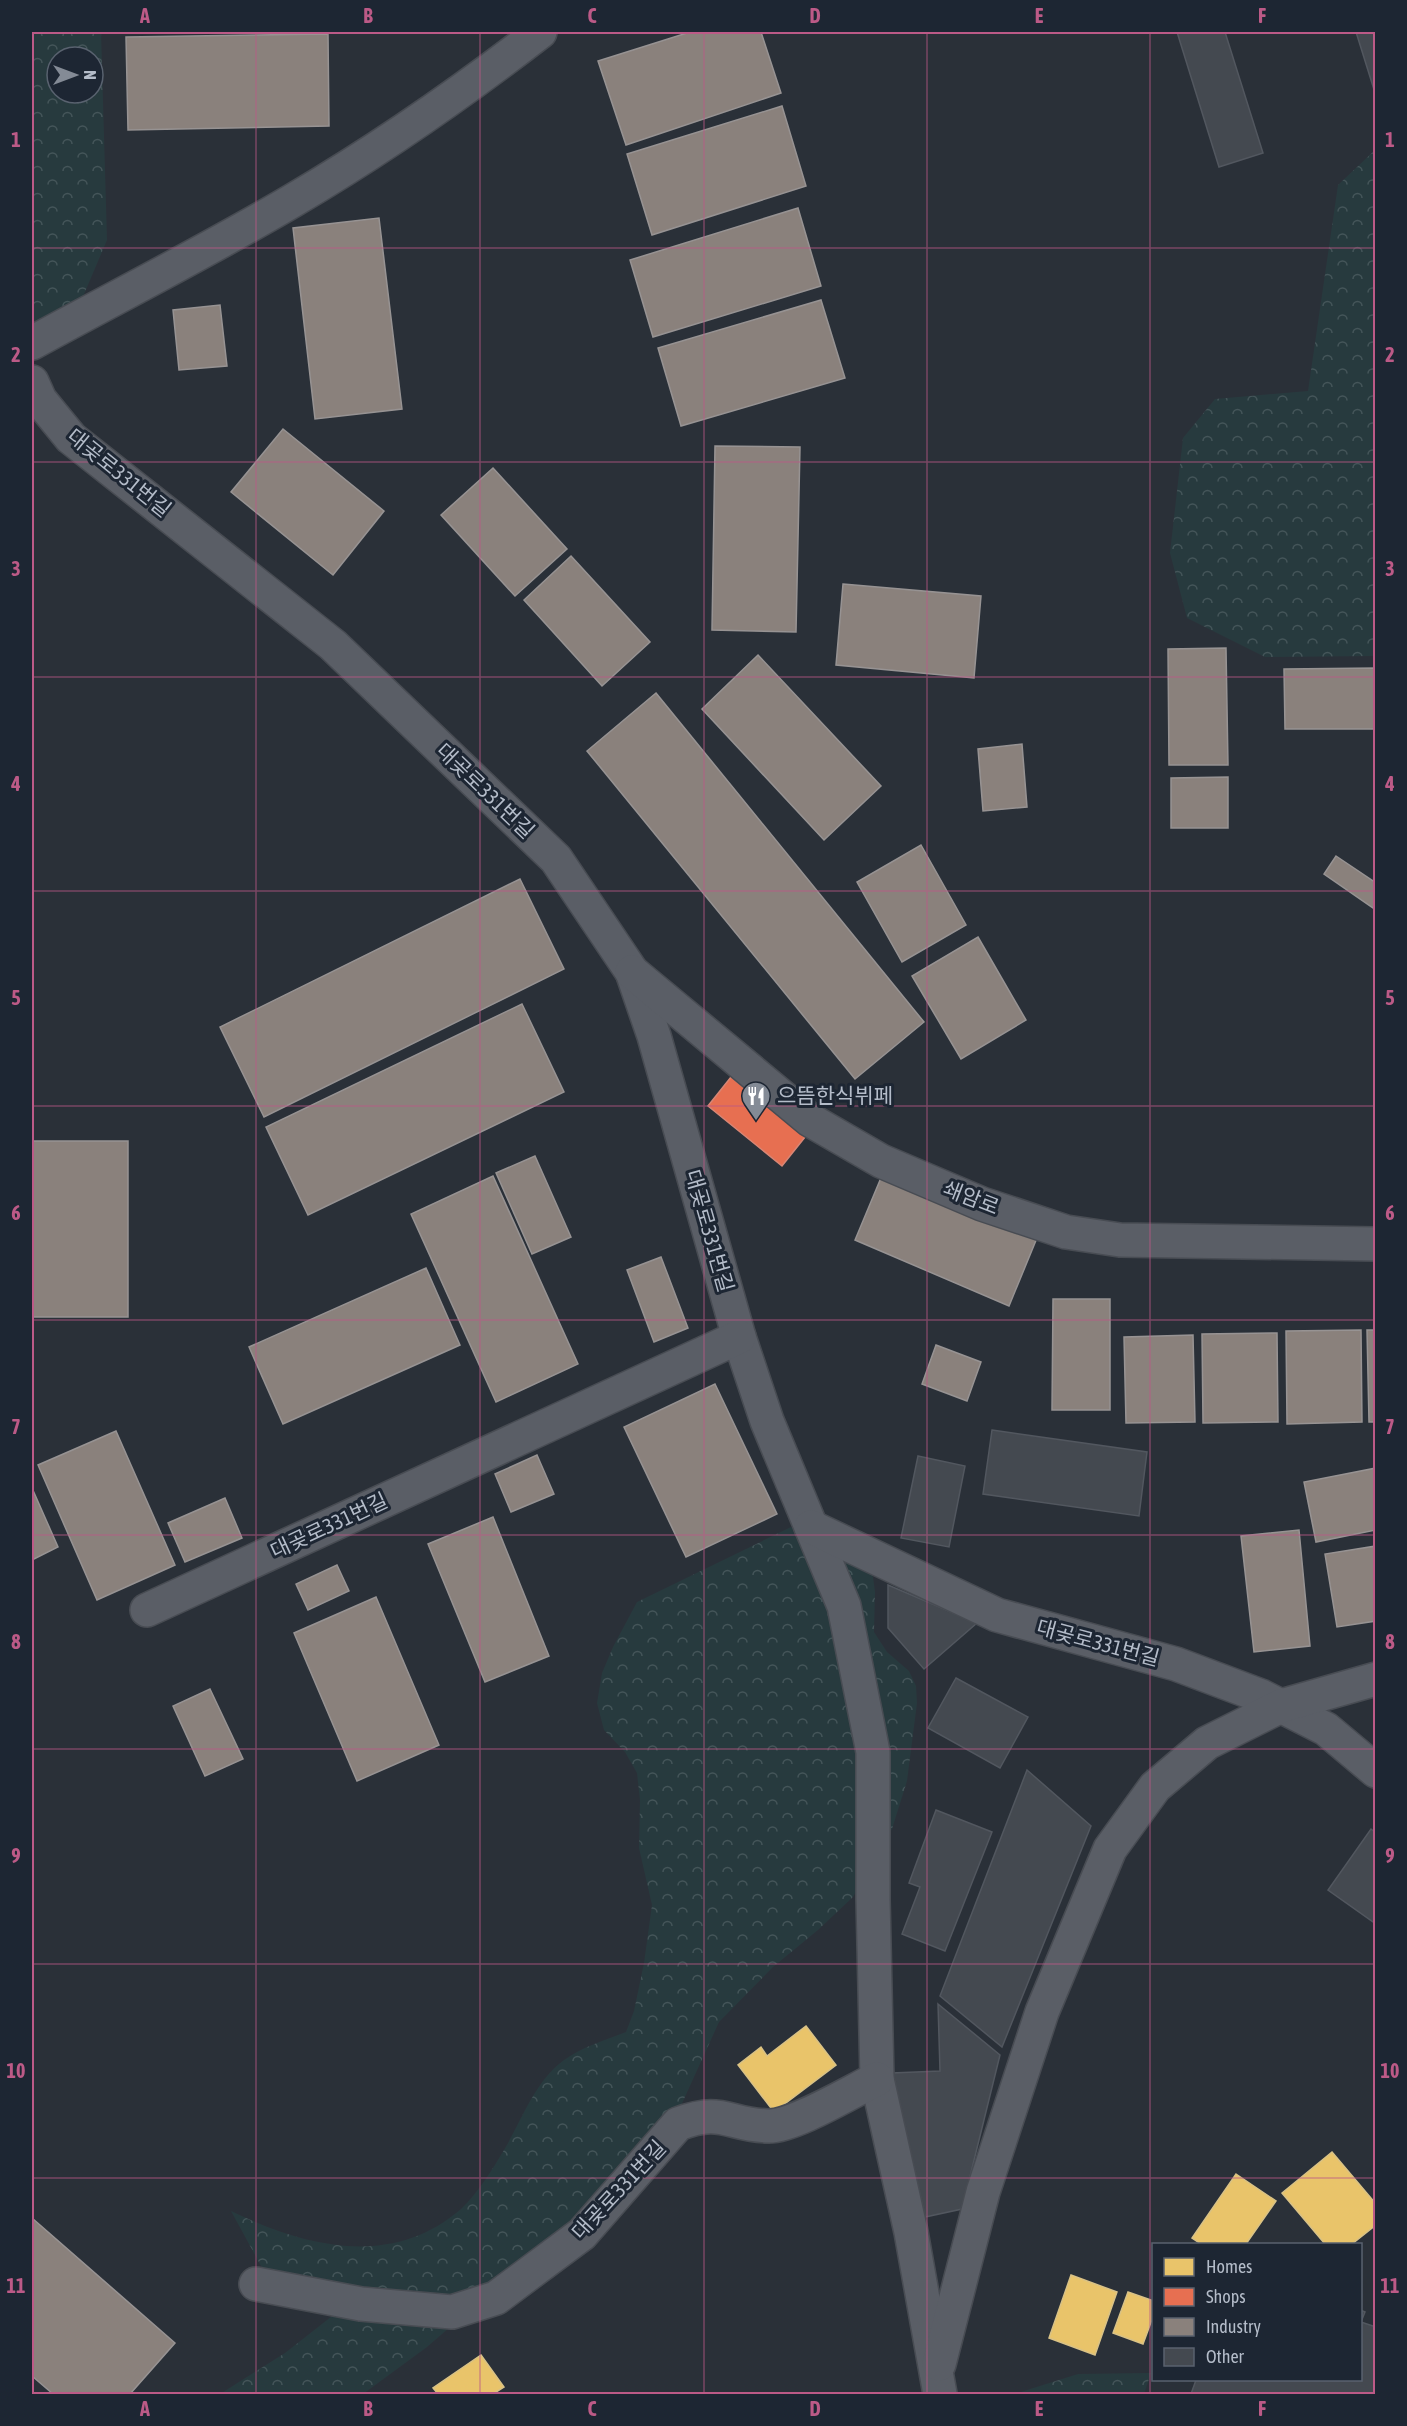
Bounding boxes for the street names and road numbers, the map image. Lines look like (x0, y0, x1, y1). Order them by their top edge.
street label: 대곶로331번길 (63, 423, 176, 521)
street label: 대곶로331번길 (432, 738, 539, 843)
street label: 대곶로331번길 (681, 1167, 739, 1295)
street label: 쇄암로 (940, 1175, 1003, 1219)
street label: 대곶로331번길 (266, 1488, 391, 1563)
street label: 대곶로331번길 (1034, 1614, 1162, 1670)
street label: 대곶로331번길 (566, 2135, 670, 2244)

